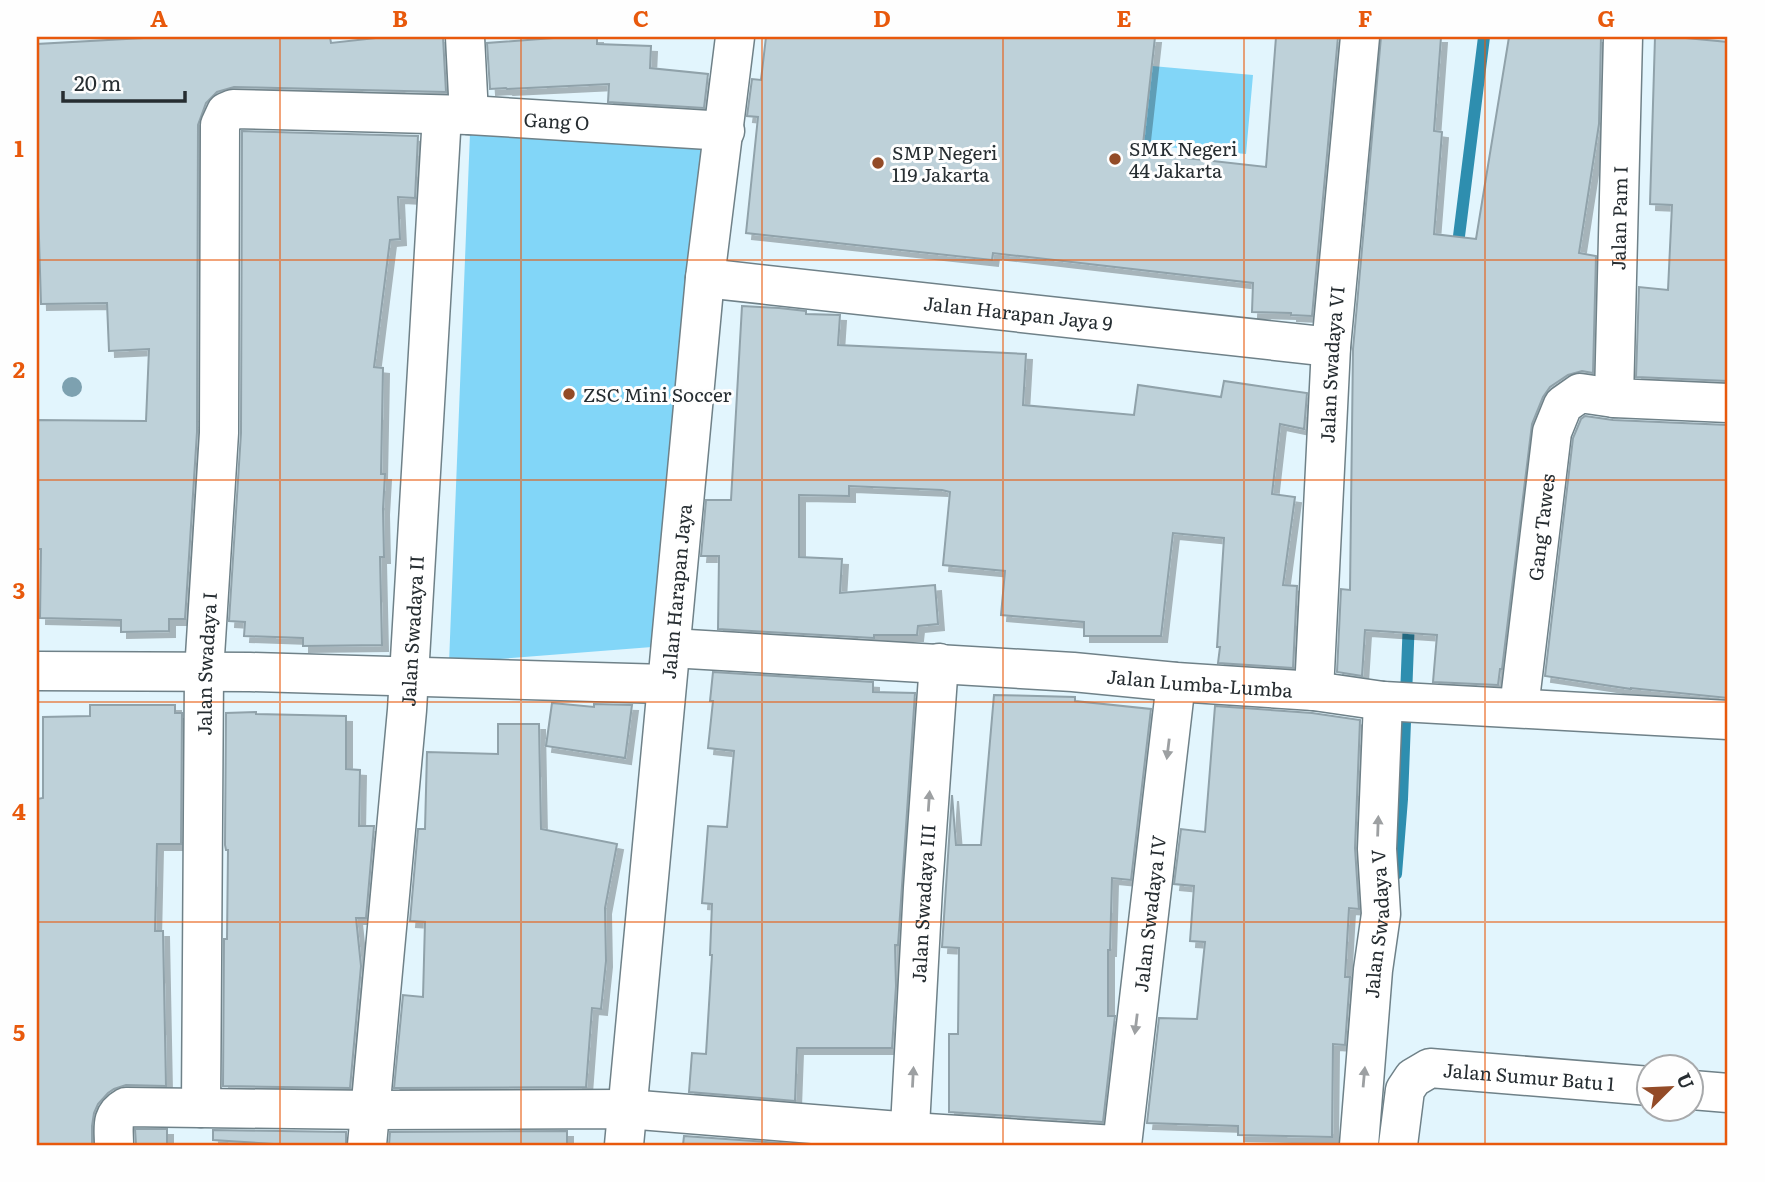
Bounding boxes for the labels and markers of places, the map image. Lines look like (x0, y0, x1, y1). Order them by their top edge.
place label: SMK Negeri 44 Jakarta (1129, 134, 1237, 184)
place label: SMP Negeri 119 Jakarta (892, 138, 997, 188)
marker: SMK Negeri 44 Jakarta (1107, 151, 1123, 167)
marker: SMP Negeri 119 Jakarta (870, 155, 886, 171)
place label: ZSC Mini Soccer (583, 380, 732, 408)
marker: ZSC Mini Soccer (561, 386, 577, 402)

